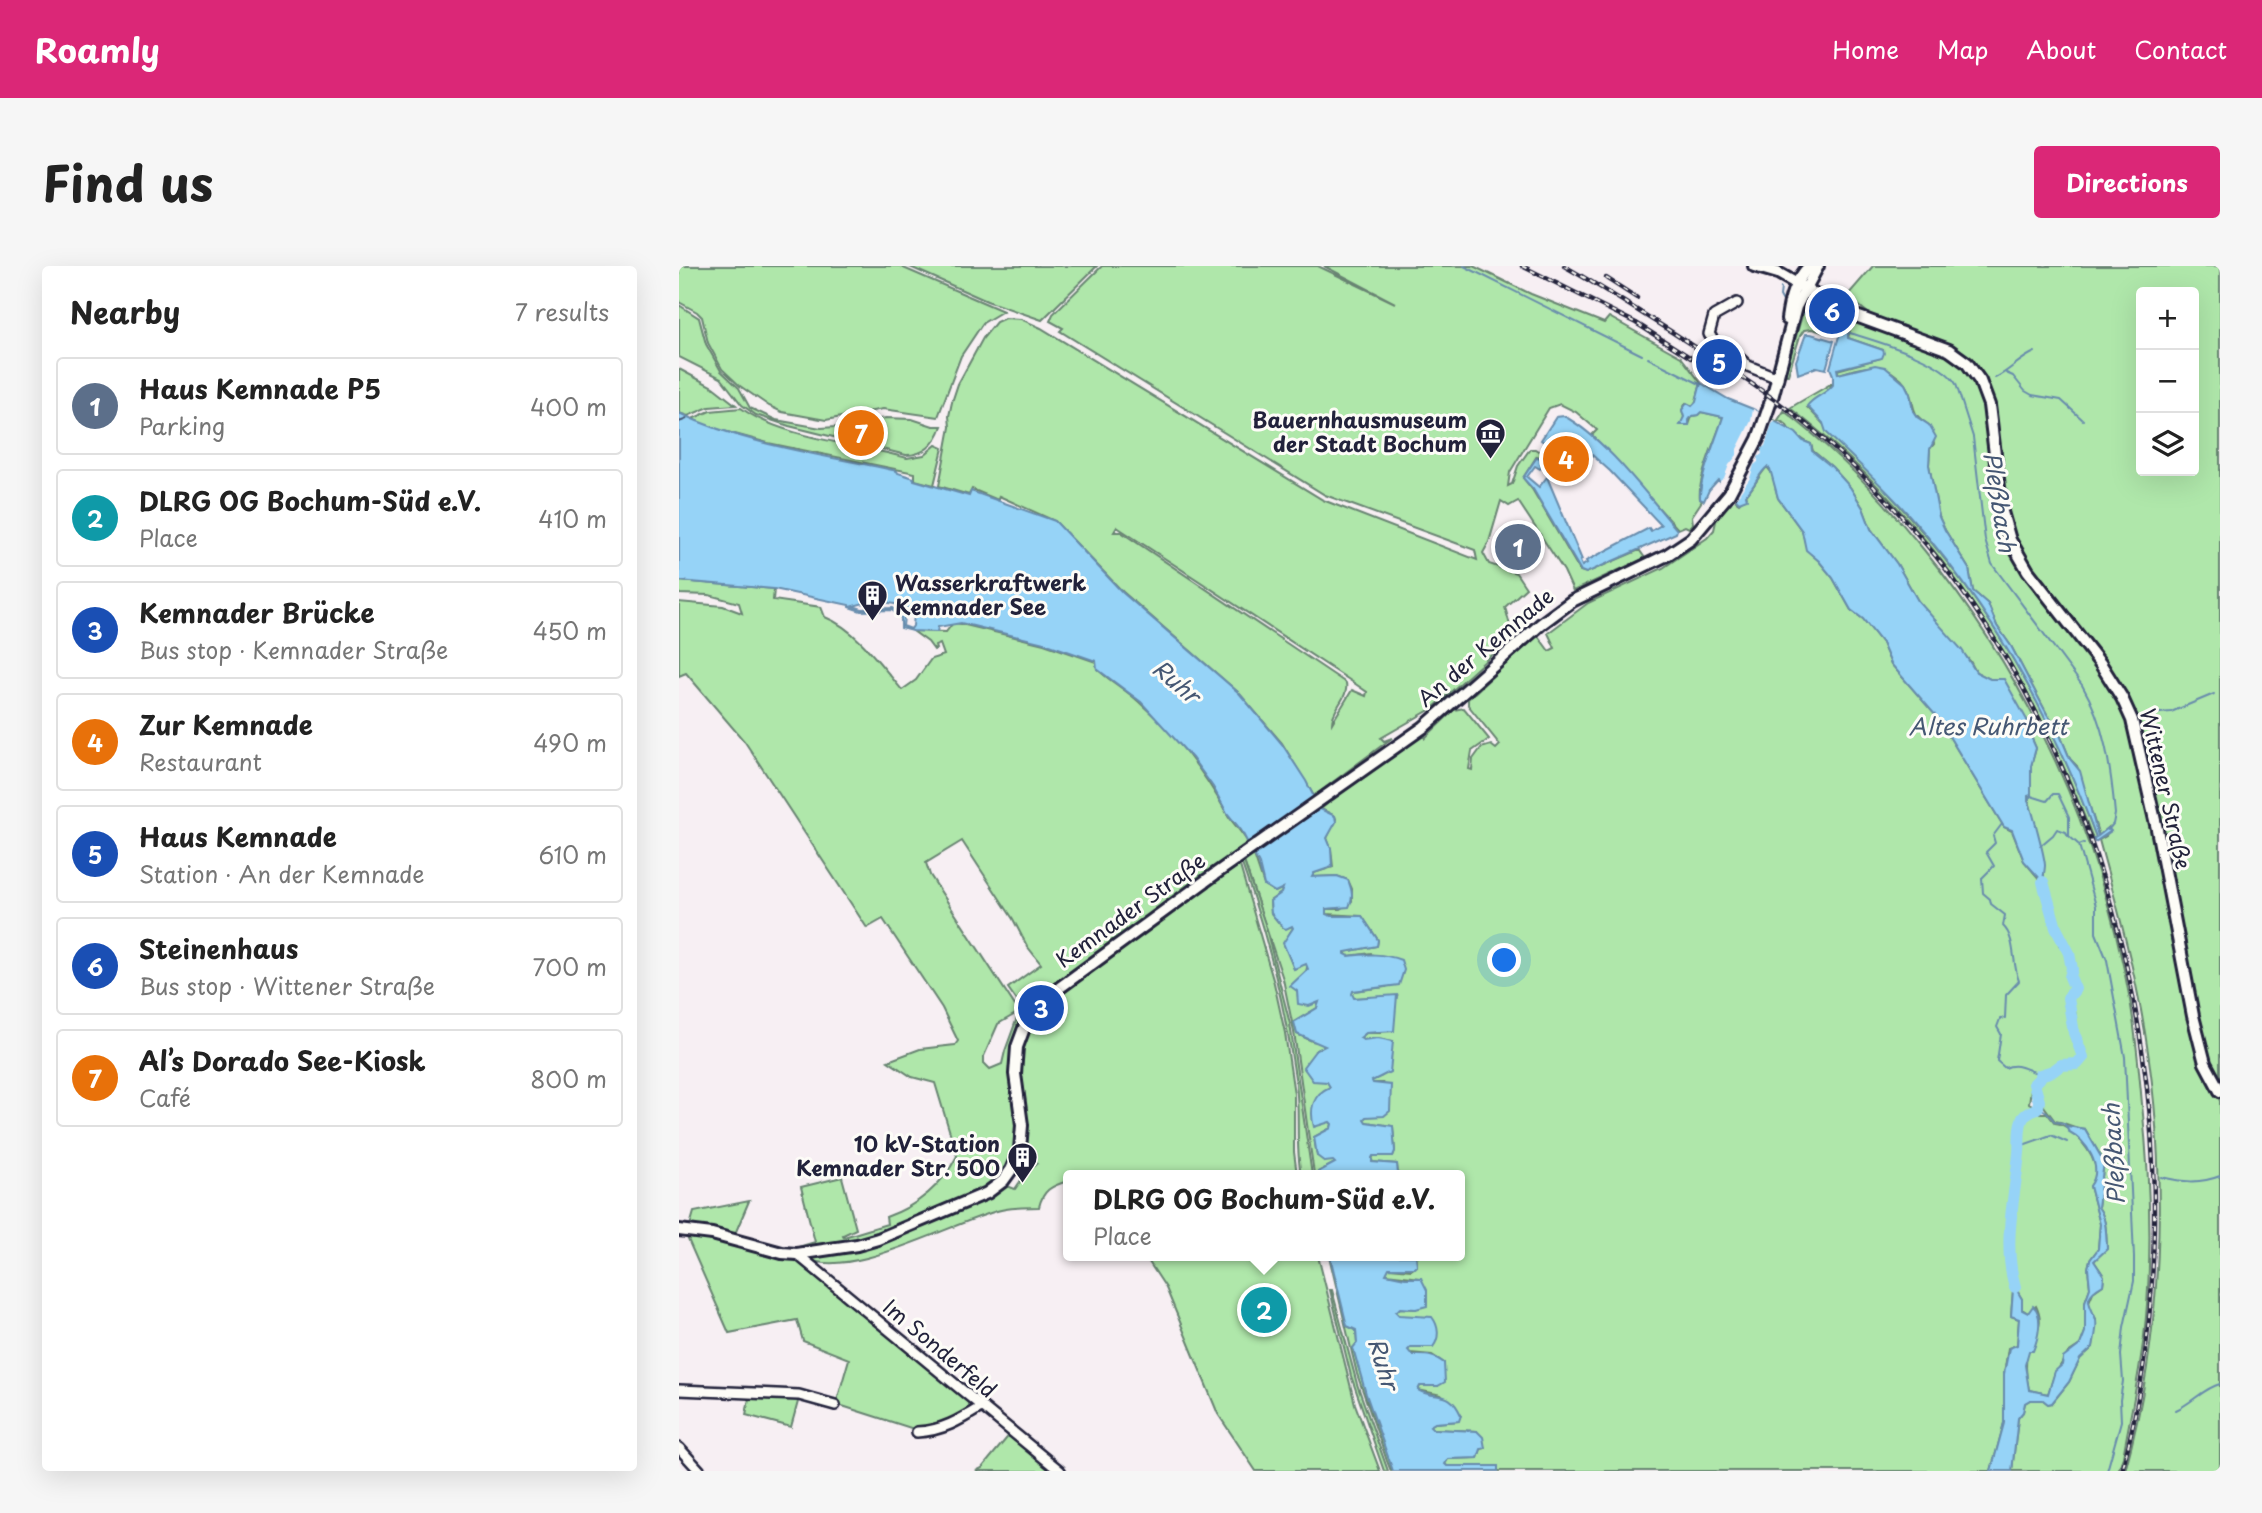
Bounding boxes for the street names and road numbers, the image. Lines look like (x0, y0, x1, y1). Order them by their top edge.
street label: An der Kemnade (1409, 580, 1560, 713)
street label: Wittener Straße (2133, 705, 2201, 872)
street label: Kemnader Straße (1048, 844, 1211, 975)
street label: Im Sonderfeld (877, 1290, 1004, 1405)

